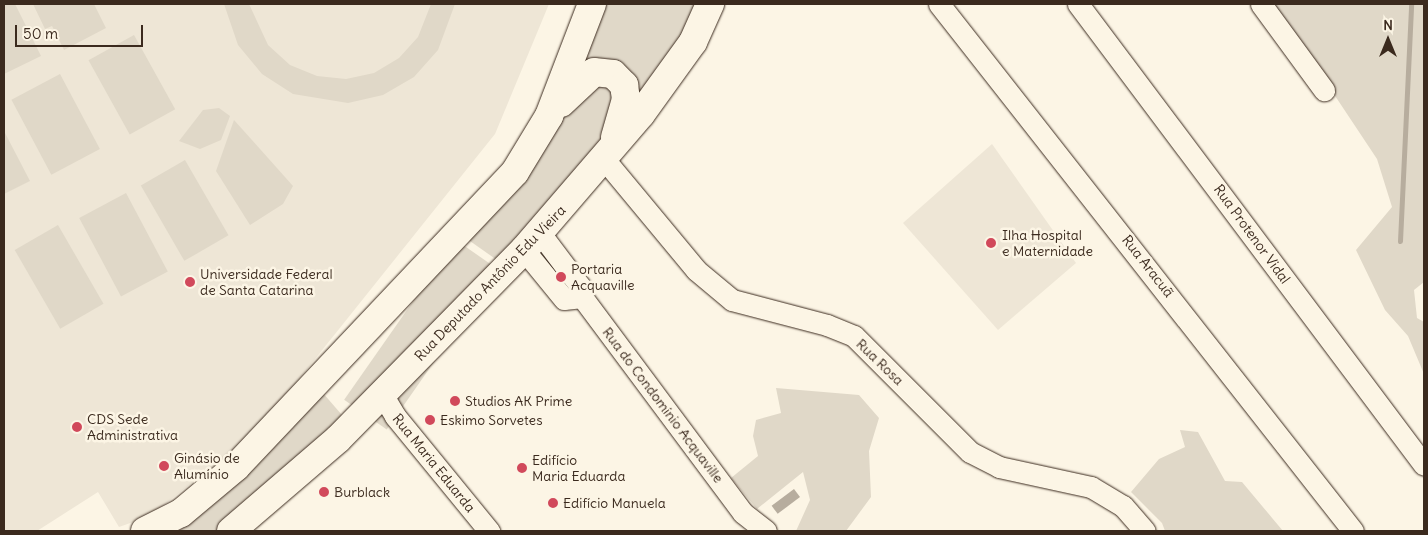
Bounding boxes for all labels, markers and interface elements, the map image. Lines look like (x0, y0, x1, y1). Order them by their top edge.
scale bar (18, 15, 145, 47)
north arrow (1363, 15, 1413, 65)
text: N (1383, 16, 1393, 34)
text: 50 m (23, 24, 58, 43)
street label: Rua Protenor Vidal (1210, 181, 1294, 287)
street label: Rua Deputado Antônio Edu Vieira (411, 202, 569, 364)
place label: Ilha Hospital e Maternidade (1002, 227, 1093, 260)
street label: Rua Aracuã (1119, 232, 1177, 300)
marker: Ilha Hospital e Maternidade (984, 236, 998, 250)
place label: Portaria Acquaville (571, 261, 635, 294)
place label: Universidade Federal de Santa Catarina (200, 266, 333, 298)
marker: Portaria Acquaville (555, 271, 567, 283)
marker: Universidade Federal de Santa Catarina (184, 276, 196, 288)
street label: Rua do Condomínio Acquaville (599, 324, 727, 486)
street label: Rua Rosa (853, 335, 907, 389)
place label: Studios AK Prime (465, 393, 572, 409)
marker: Studios AK Prime (449, 395, 461, 407)
street label: Rua Maria Eduarda (389, 410, 479, 516)
place label: CDS Sede Administrativa (87, 411, 178, 444)
place label: Eskimo Sorvetes (440, 412, 543, 428)
marker: Eskimo Sorvetes (424, 414, 436, 426)
marker: CDS Sede Administrativa (71, 421, 83, 433)
place label: Ginásio de Alumínio (174, 450, 240, 482)
place label: Edifício Maria Eduarda (532, 452, 626, 484)
marker: Ginásio de Alumínio (158, 460, 170, 472)
marker: Edifício Maria Eduarda (516, 462, 528, 474)
place label: Burblack (334, 484, 390, 500)
marker: Burblack (318, 486, 330, 498)
place label: Edifício Manuela (563, 495, 666, 511)
marker: Edifício Manuela (547, 497, 559, 509)

